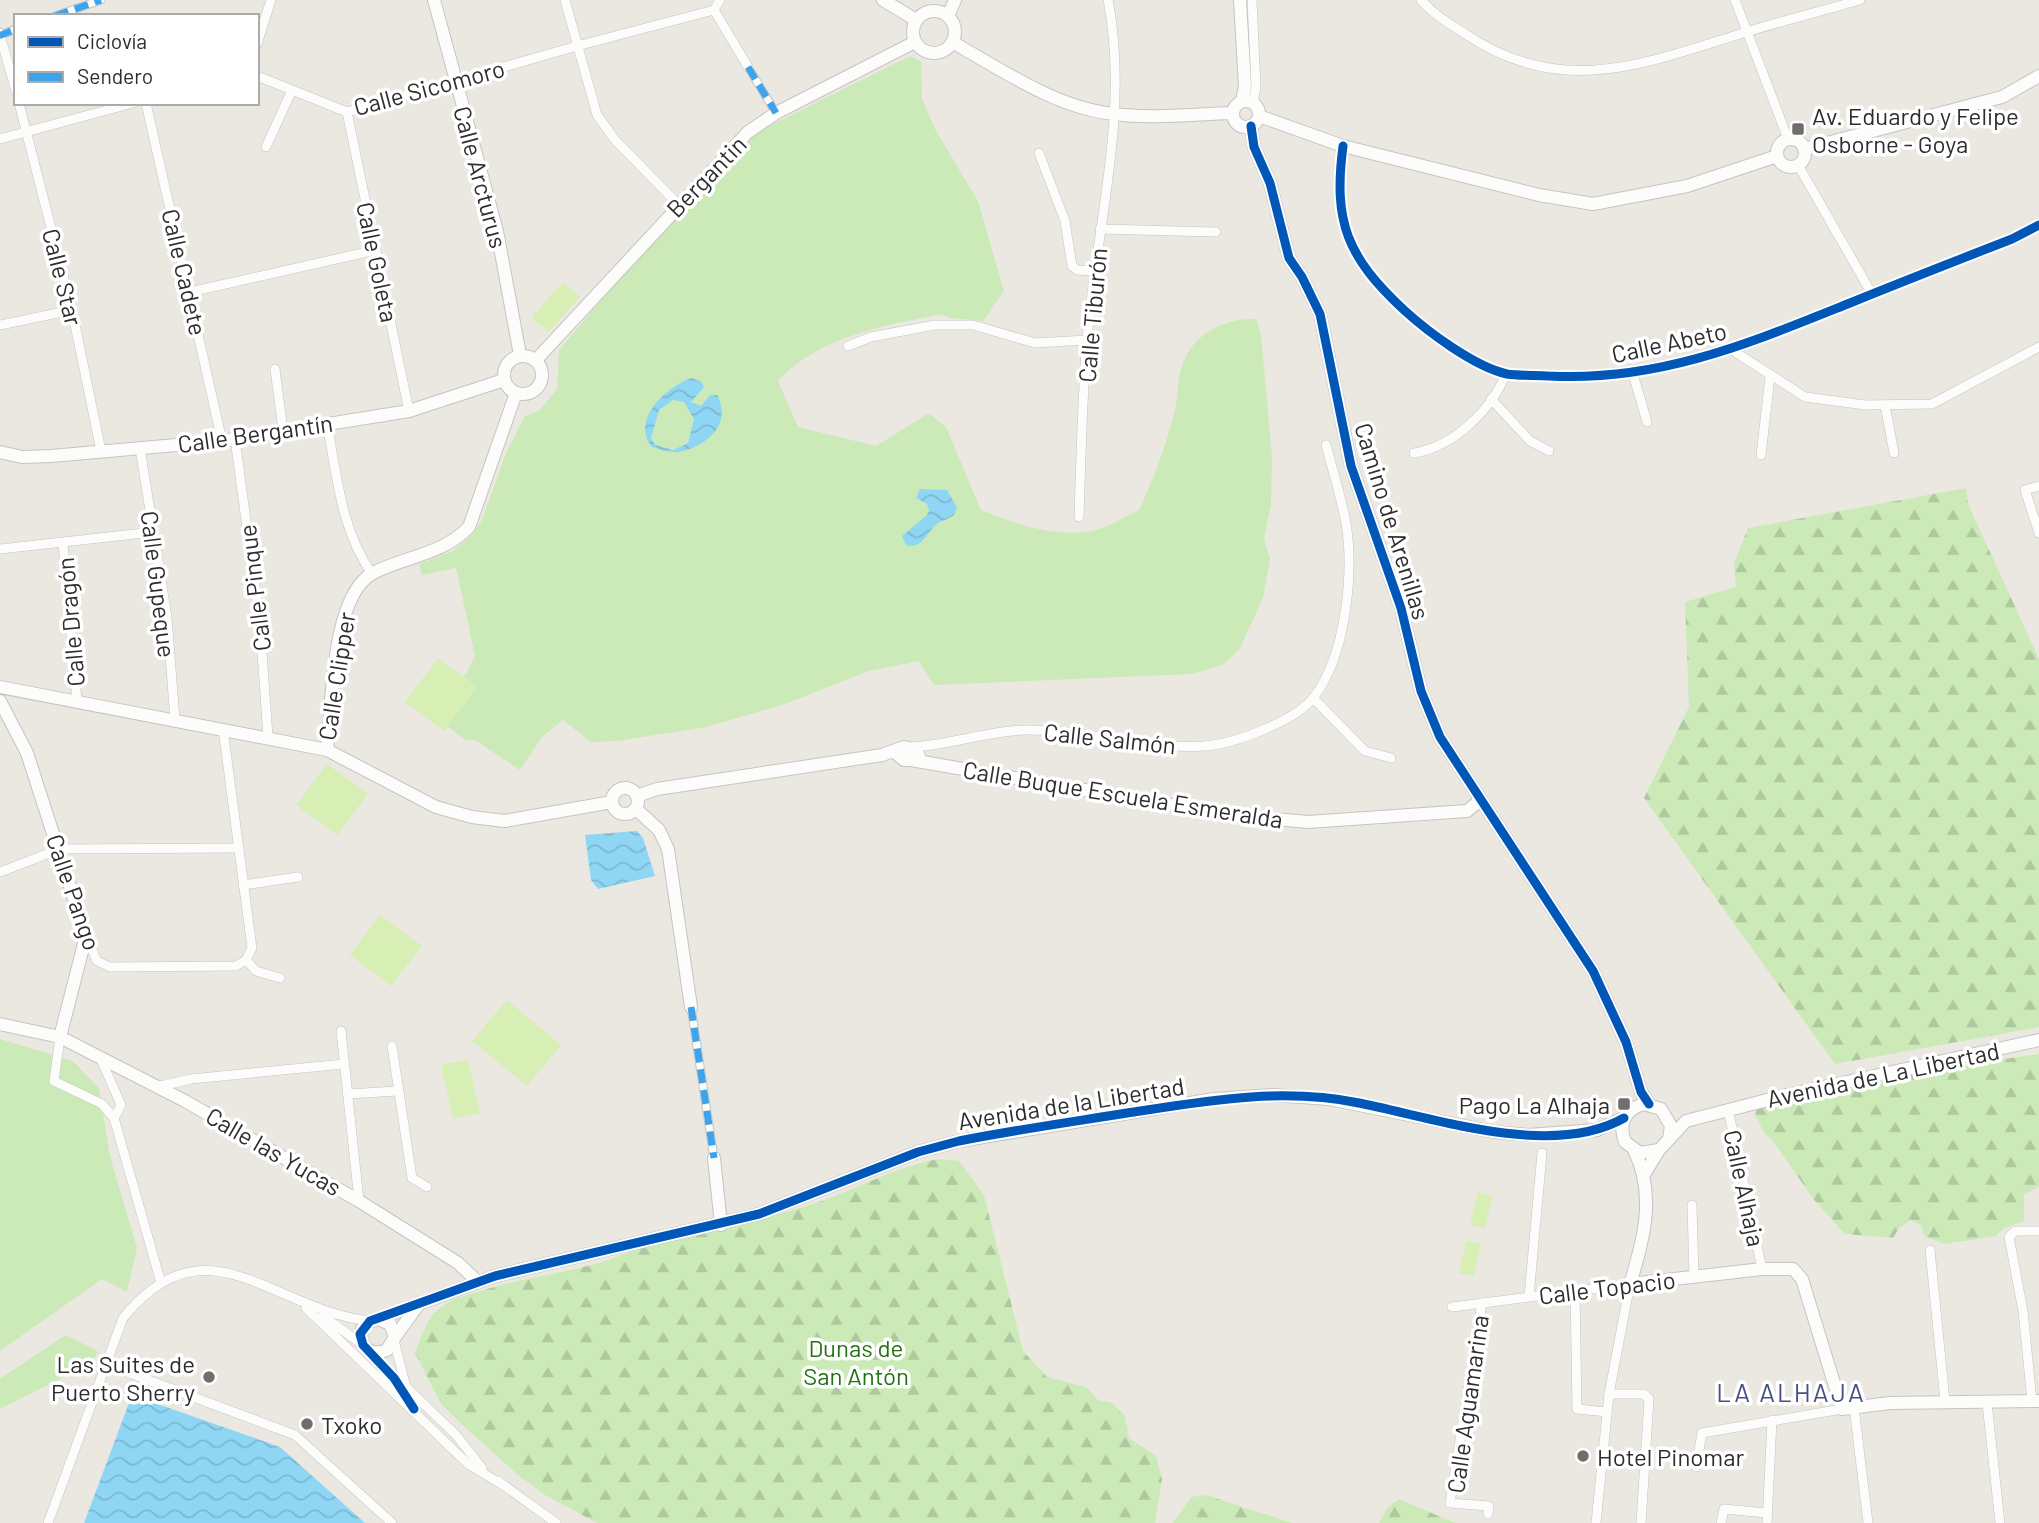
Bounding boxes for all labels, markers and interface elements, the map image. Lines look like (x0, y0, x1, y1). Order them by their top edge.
legend (14, 14, 259, 105)
text: Ciclovía (77, 28, 147, 53)
street label: Calle Sicomoro (350, 53, 508, 121)
text: Sendero (77, 63, 153, 88)
place label: Av. Eduardo y Felipe Osborne - Goya (1812, 101, 2019, 158)
street label: Calle Arcturus (448, 103, 514, 251)
marker: Av. Eduardo y Felipe Osborne - Goya (1790, 121, 1806, 137)
street label: Bergantin (660, 129, 752, 223)
street label: Calle Goleta (351, 199, 405, 325)
street label: Calle Cadete (156, 206, 214, 338)
street label: Calle Star (37, 225, 89, 329)
street label: Calle Tiburón (1072, 246, 1112, 384)
street label: Calle Abeto (1609, 316, 1729, 368)
street label: Calle Bergantín (176, 408, 334, 458)
street label: Camino de Arenillas (1349, 419, 1437, 623)
street label: Calle Gupeque (136, 509, 182, 659)
street label: Calle Pinque (232, 523, 276, 653)
street label: Calle Dragón (50, 556, 90, 688)
street label: Calle Clipper (312, 610, 360, 742)
street label: Calle Salmón (1043, 717, 1177, 759)
street label: Calle Buque Escuela Esmeralda (961, 754, 1285, 834)
street label: Calle Pango (41, 830, 107, 954)
street label: Avenida de La Libertad (1764, 1035, 2002, 1113)
street label: Avenida de la Libertad (956, 1071, 1186, 1135)
place label: Pago La Alhaja (1459, 1090, 1610, 1119)
marker: Pago La Alhaja (1616, 1096, 1632, 1112)
street label: Calle las Yucas (201, 1101, 347, 1201)
street label: Calle Alhaja (1718, 1127, 1772, 1249)
street label: Calle Topacio (1537, 1264, 1677, 1310)
street label: Calle Aguamarina (1440, 1313, 1494, 1495)
park label: Dunas de San Antón (803, 1333, 909, 1390)
place label: Las Suites de Puerto Sherry (51, 1349, 195, 1406)
marker: Las Suites de Puerto Sherry (201, 1369, 217, 1385)
district label: LA ALHAJA (1716, 1376, 1866, 1407)
place label: Txoko (321, 1410, 382, 1439)
marker: Txoko (299, 1416, 315, 1432)
place label: Hotel Pinomar (1597, 1442, 1744, 1471)
marker: Hotel Pinomar (1575, 1448, 1591, 1464)

